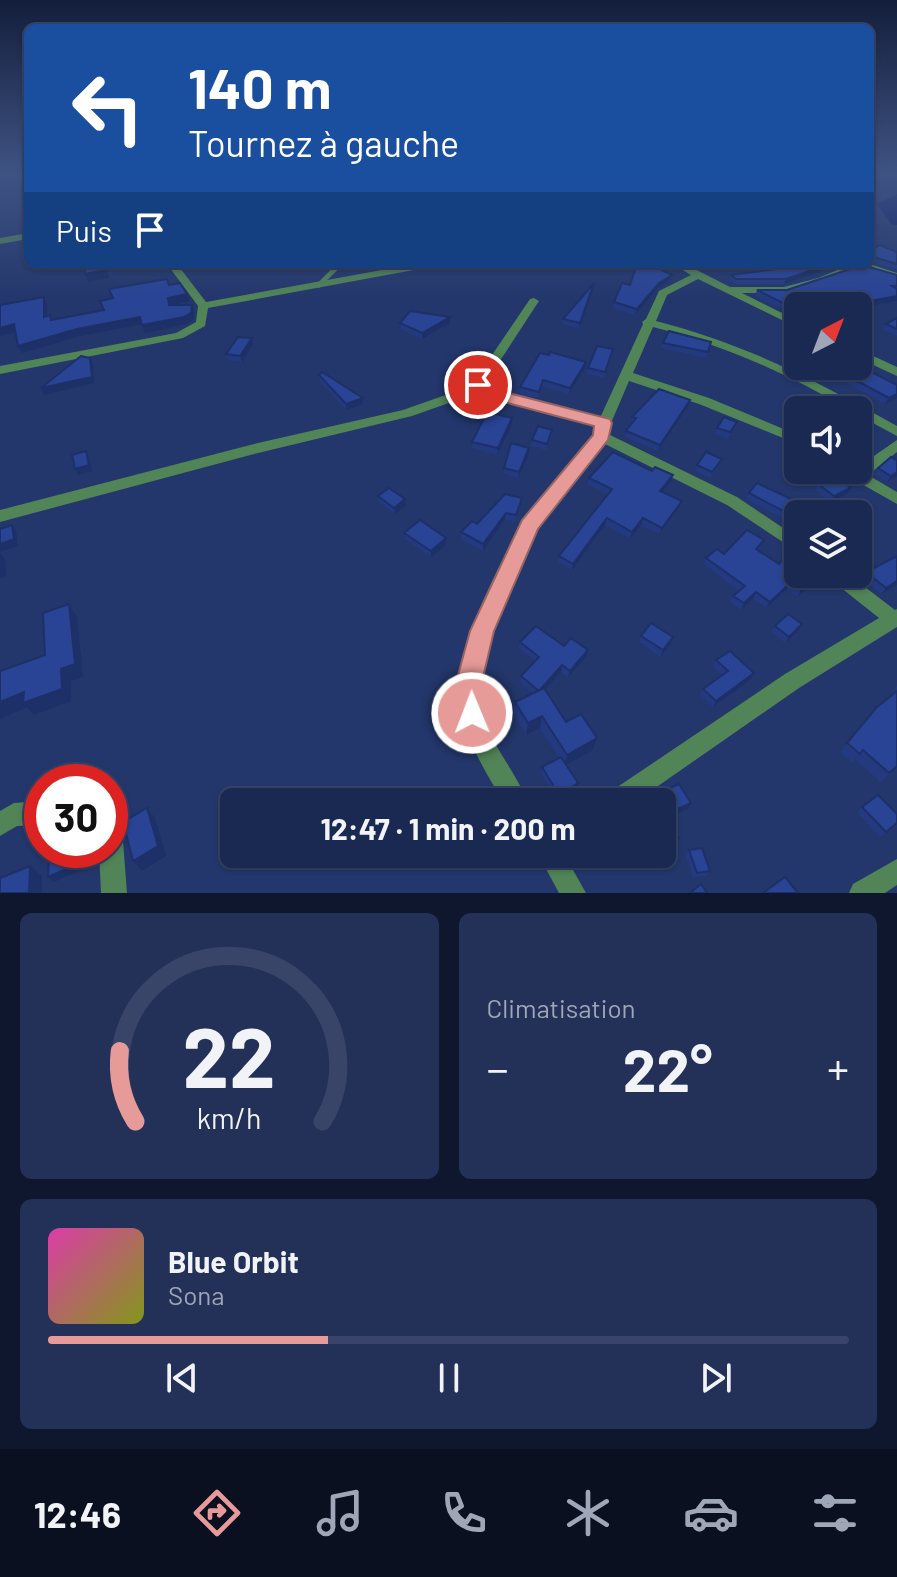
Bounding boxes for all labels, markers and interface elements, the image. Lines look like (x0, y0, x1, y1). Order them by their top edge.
text: 140 m (188, 53, 332, 120)
icon: left (56, 56, 160, 160)
text: Tournez à gauche (188, 121, 459, 164)
icon: arrive (128, 208, 172, 252)
text: Puis (56, 212, 112, 248)
north arrow (784, 292, 872, 380)
map controls (784, 292, 872, 588)
pin (444, 351, 512, 419)
icon: arrive (456, 363, 500, 407)
button: sound (784, 396, 872, 484)
button: layers (784, 500, 872, 588)
position arrow (430, 671, 514, 755)
speed limit sign: 30 (24, 764, 128, 868)
text: 12:47 · 1 min · 200 m (320, 810, 576, 846)
text: Climatisation (487, 992, 636, 1023)
text: 22 (183, 1005, 276, 1105)
text: 22° (623, 1032, 713, 1104)
text: − (487, 1041, 509, 1094)
text: + (827, 1041, 849, 1094)
text: km/h (197, 1100, 262, 1135)
text: Blue Orbit (168, 1243, 299, 1279)
text: Sona (168, 1279, 225, 1310)
icon: previous (160, 1356, 204, 1400)
icon: pause (427, 1356, 471, 1400)
icon: next (694, 1356, 738, 1400)
icon: directions (189, 1485, 245, 1541)
icon: music (312, 1485, 368, 1541)
icon: phone (436, 1485, 492, 1541)
icon: climate (560, 1485, 616, 1541)
icon: car (683, 1485, 739, 1541)
icon: filters (807, 1485, 863, 1541)
text: 12:46 (34, 1492, 121, 1535)

